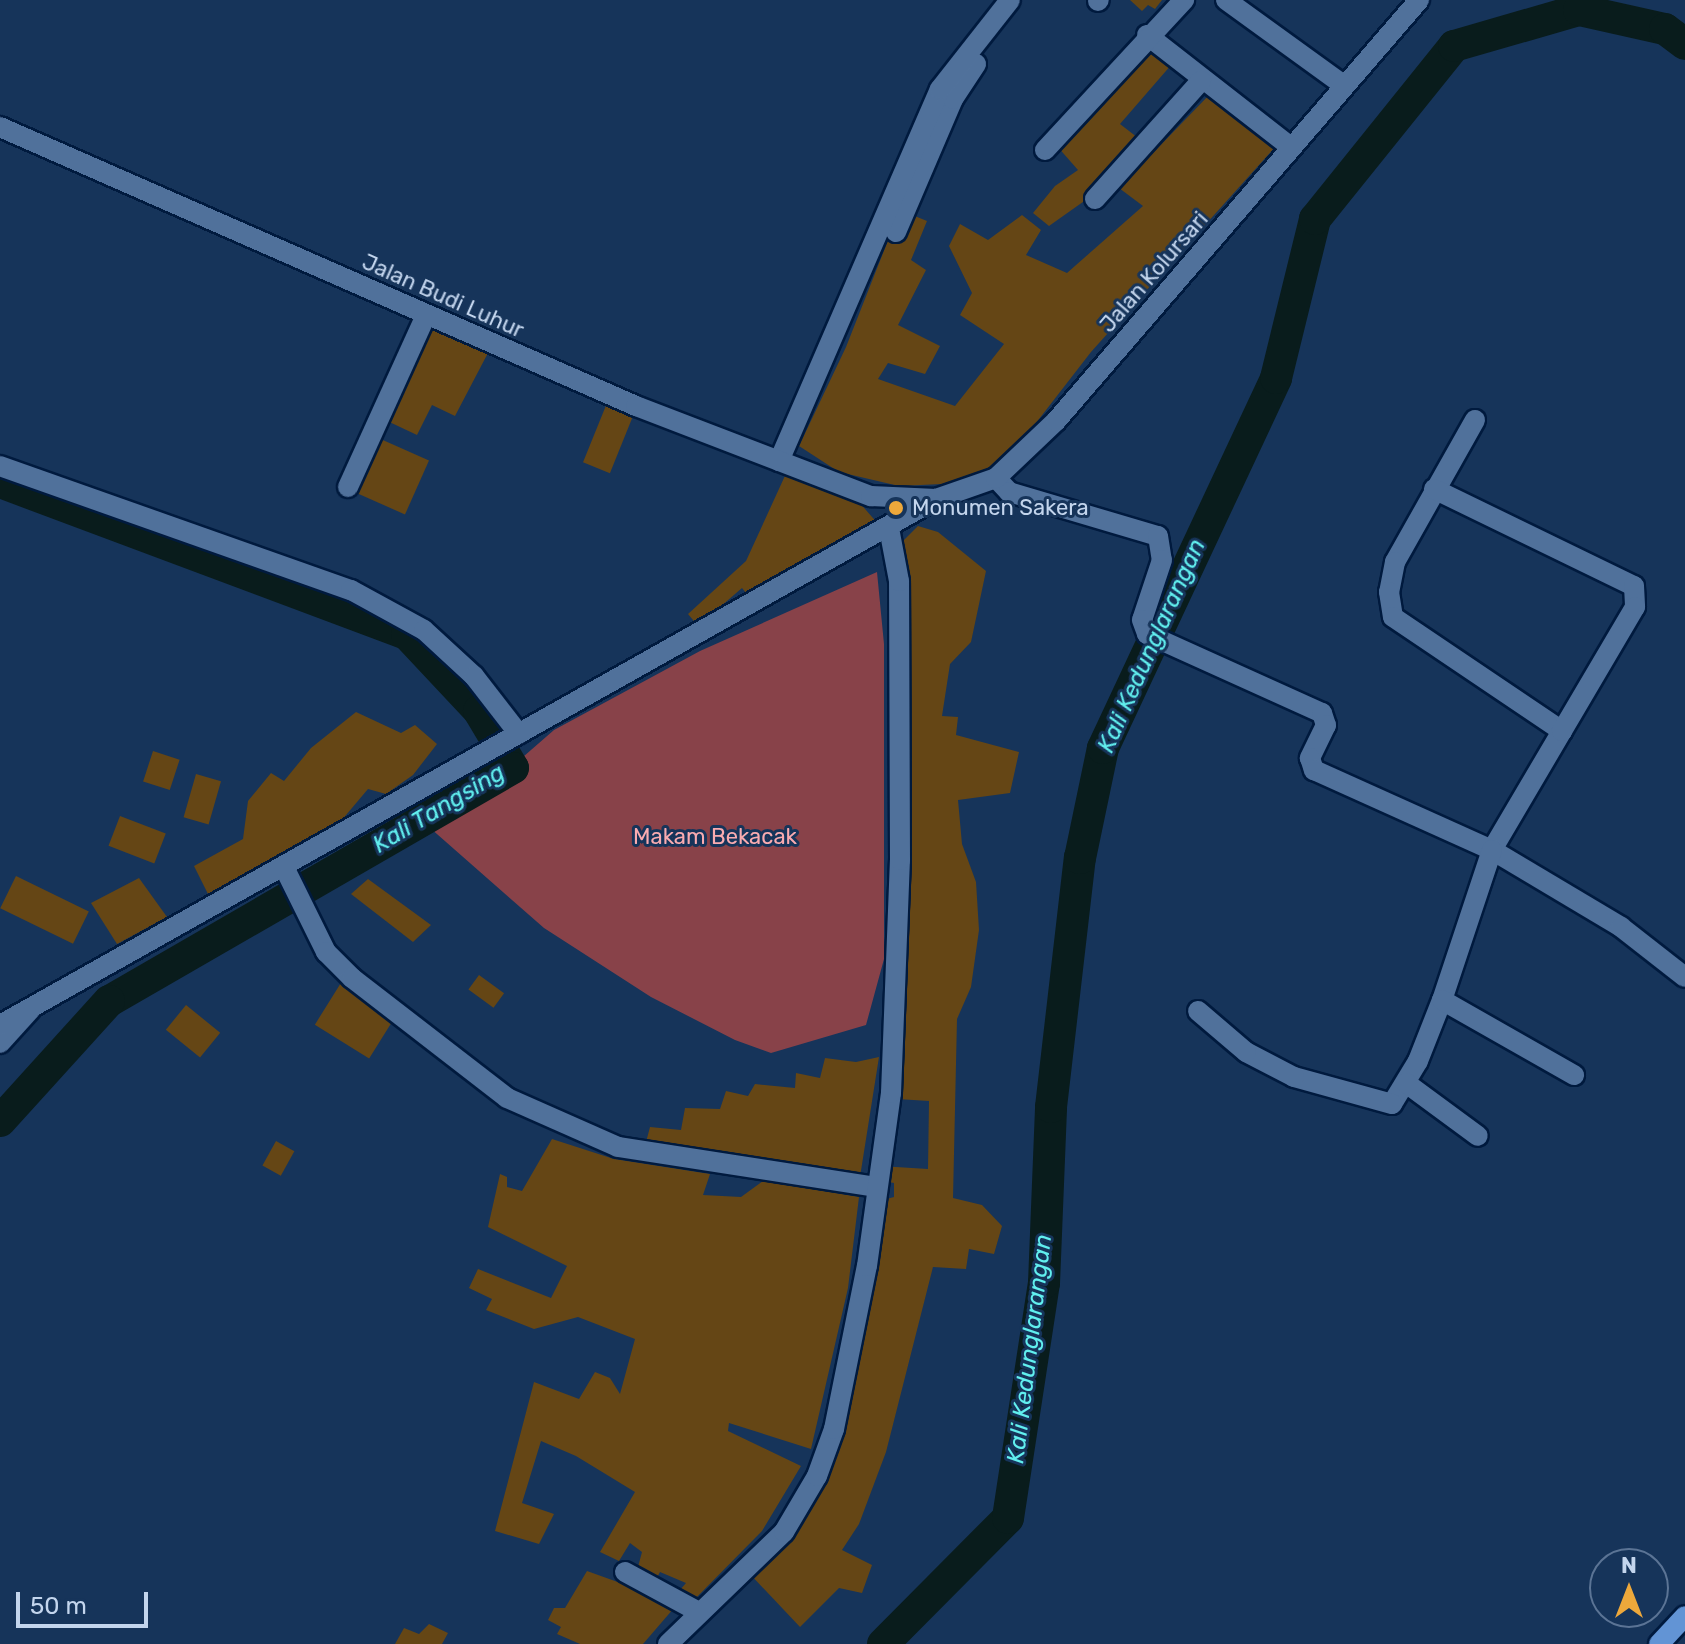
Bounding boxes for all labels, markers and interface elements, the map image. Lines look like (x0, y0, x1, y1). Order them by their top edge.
street label: Jalan Kolursari (1094, 206, 1214, 338)
street label: Jalan Budi Luhur (358, 249, 528, 343)
place label: Monumen Sakera (912, 495, 1089, 521)
marker: Monumen Sakera (887, 499, 905, 517)
water label: Kali Kedunglarangan (1092, 535, 1212, 757)
water label: Kali Tangsing (368, 758, 510, 860)
park label: Makam Bekacak (633, 824, 797, 850)
water label: Kali Kedunglarangan (1002, 1233, 1058, 1465)
north arrow (1589, 1548, 1669, 1628)
text: N (1621, 1552, 1637, 1579)
scale bar (20, 1576, 152, 1626)
text: 50 m (30, 1592, 87, 1620)

